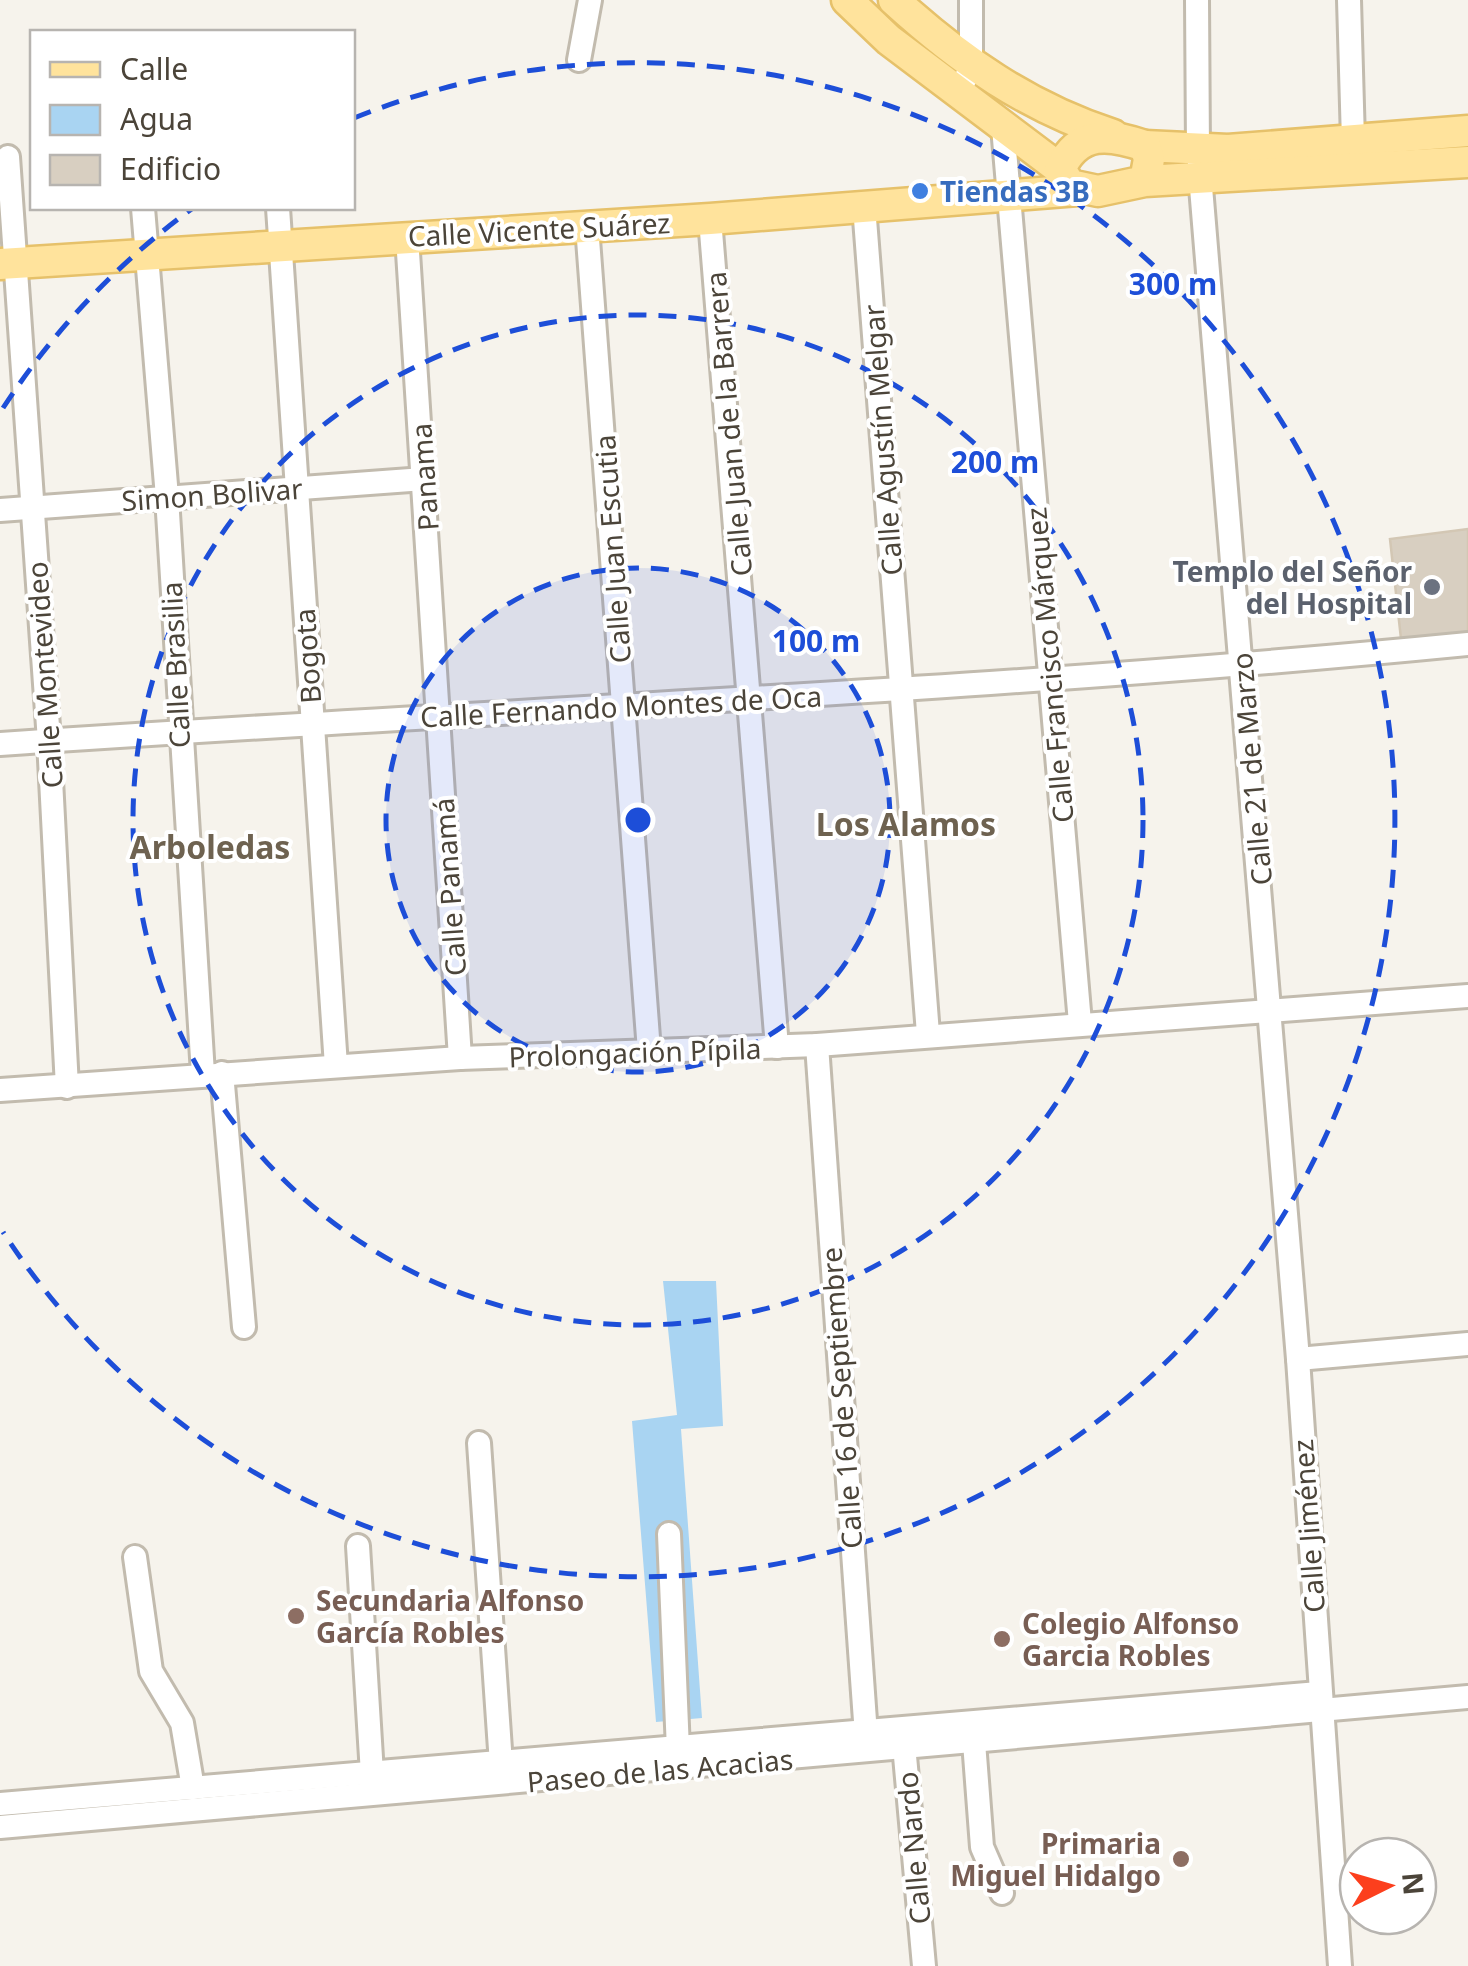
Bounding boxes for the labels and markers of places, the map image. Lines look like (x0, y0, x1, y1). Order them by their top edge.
place label: Tiendas 3B (940, 172, 1090, 210)
marker: Tiendas 3B (909, 180, 931, 202)
place label: Templo del Señor del Hospital (1173, 552, 1412, 622)
marker: Templo del Señor del Hospital (1421, 576, 1443, 598)
centre of rings (620, 802, 656, 838)
place label: Secundaria Alfonso García Robles (316, 1581, 584, 1651)
place label: Colegio Alfonso Garcia Robles (1022, 1604, 1239, 1674)
marker: Secundaria Alfonso García Robles (285, 1605, 307, 1627)
marker: Colegio Alfonso Garcia Robles (991, 1628, 1013, 1650)
place label: Primaria Miguel Hidalgo (950, 1824, 1161, 1894)
marker: Primaria Miguel Hidalgo (1170, 1848, 1192, 1870)

